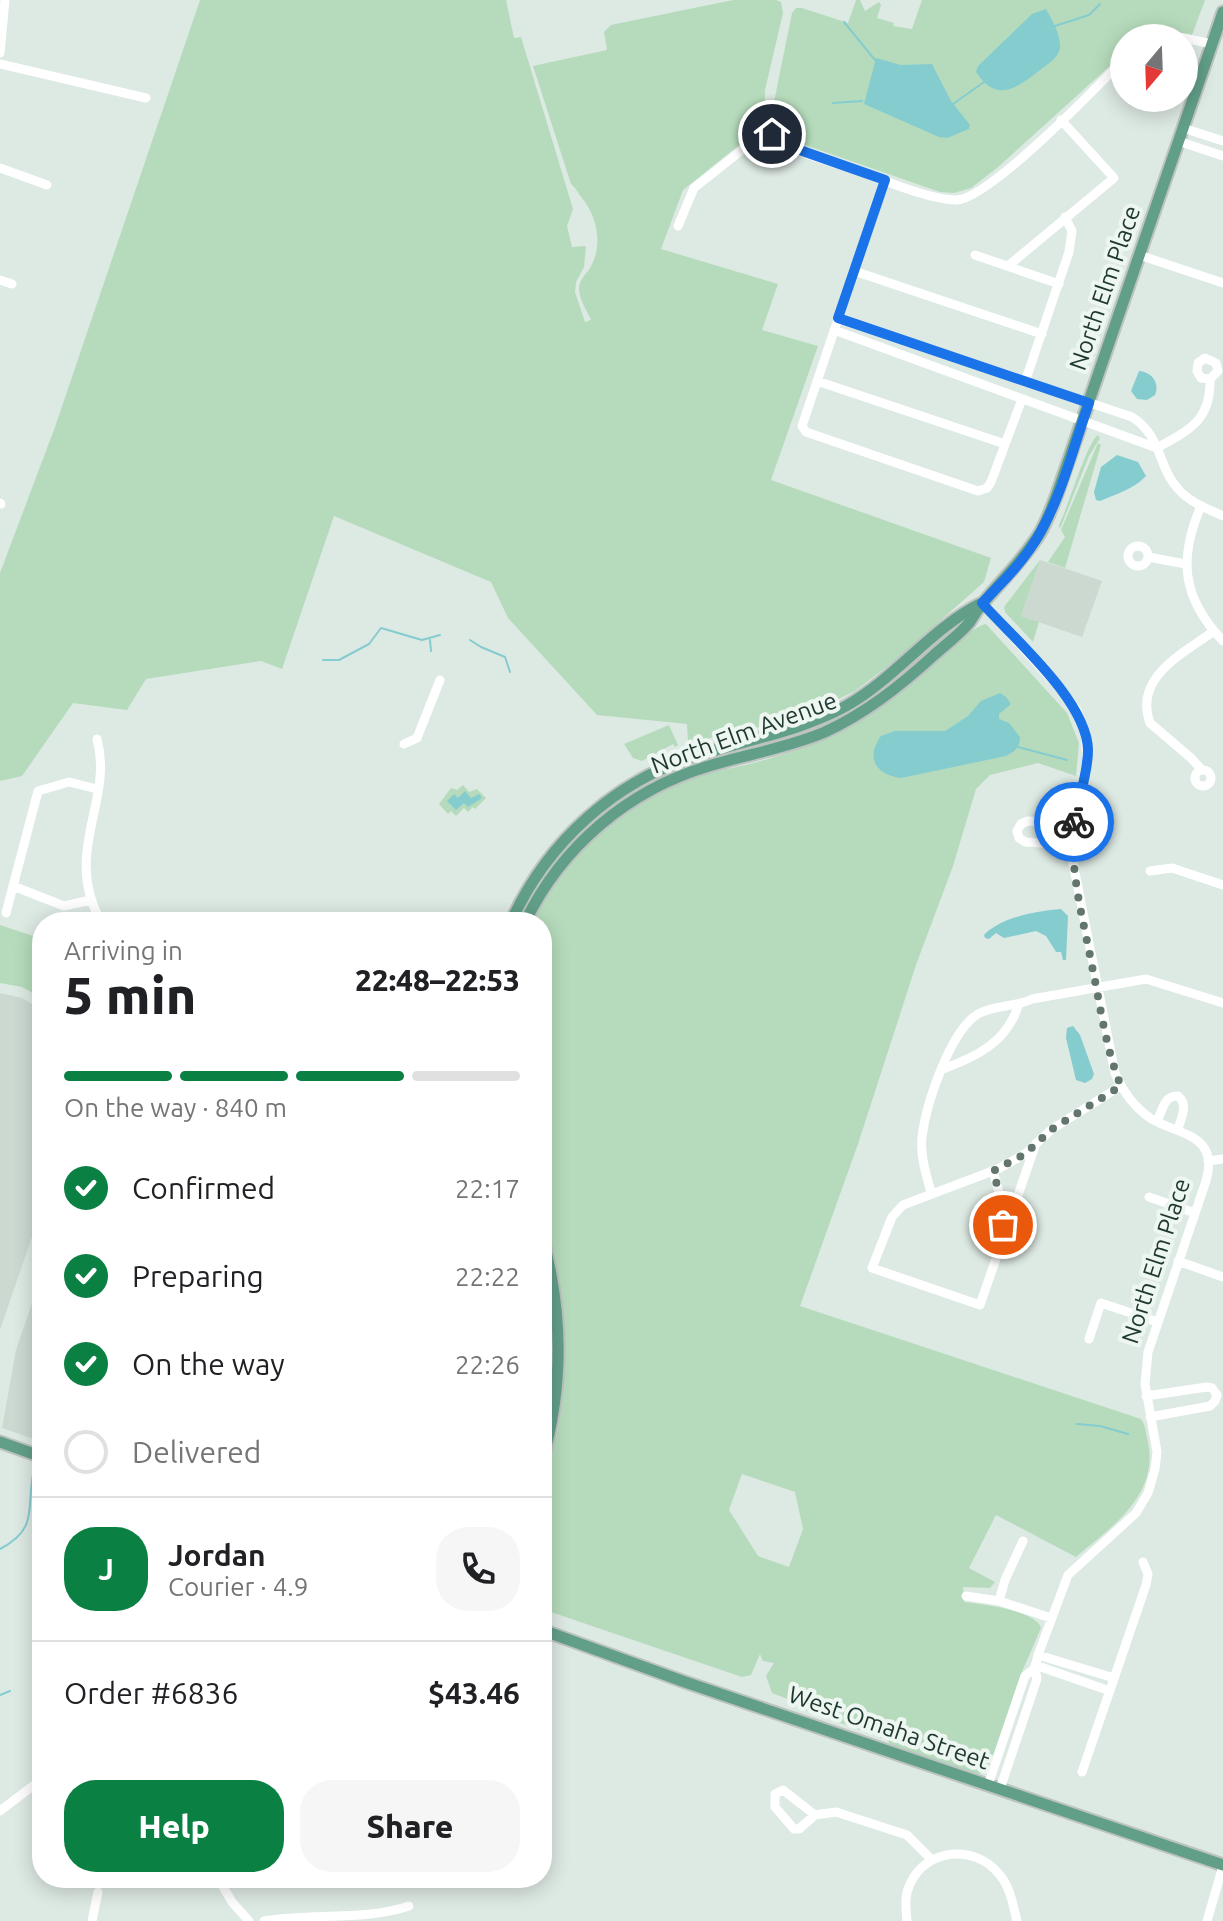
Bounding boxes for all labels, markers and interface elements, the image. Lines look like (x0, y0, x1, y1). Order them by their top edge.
north arrow (1110, 24, 1198, 112)
map controls (1110, 24, 1198, 112)
pin (738, 100, 806, 168)
icon: home (750, 112, 794, 156)
street label: North Elm Place (1064, 202, 1145, 374)
street label: North Elm Avenue (647, 686, 840, 779)
courier (1034, 782, 1114, 862)
icon: bike (1052, 800, 1096, 844)
text: Arriving in (64, 936, 183, 965)
text: 22:48–22:53 (355, 963, 520, 997)
text: 5 min (64, 966, 196, 1024)
text: On the way · 840 m (64, 1093, 287, 1122)
icon: check (64, 1166, 108, 1210)
text: Confirmed (132, 1171, 275, 1205)
text: 22:17 (455, 1174, 520, 1203)
street label: North Elm Place (1116, 1175, 1195, 1347)
pin (969, 1191, 1037, 1259)
icon: bag (981, 1203, 1025, 1247)
icon: check (64, 1254, 108, 1298)
text: Preparing (132, 1259, 264, 1293)
text: 22:22 (455, 1262, 520, 1291)
icon: check (64, 1342, 108, 1386)
text: On the way (132, 1347, 285, 1381)
text: 22:26 (455, 1350, 520, 1379)
text: Delivered (132, 1435, 261, 1469)
button: phone (436, 1527, 520, 1611)
text: Jordan (168, 1538, 266, 1572)
text: J (98, 1552, 114, 1586)
text: Courier · 4.9 (168, 1572, 308, 1601)
text: Order #6836 (64, 1676, 238, 1710)
text: $43.46 (428, 1676, 520, 1710)
street label: West Omaha Street (785, 1680, 994, 1775)
button: Help (64, 1780, 284, 1872)
button: Share (300, 1780, 520, 1872)

